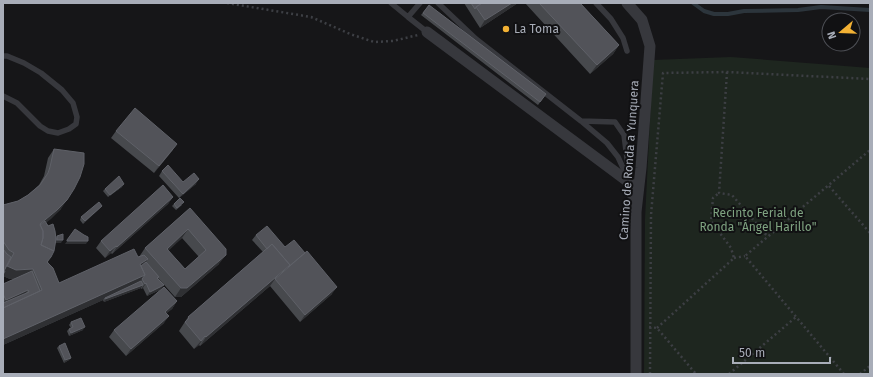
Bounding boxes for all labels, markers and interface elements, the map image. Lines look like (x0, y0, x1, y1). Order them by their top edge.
north arrow (821, 12, 861, 52)
place label: La Toma (514, 22, 559, 36)
marker: La Toma (501, 24, 511, 34)
text: N (825, 30, 839, 41)
street label: Camino de Ronda a Yunquera (616, 80, 642, 240)
park label: Recinto Ferial de Ronda "Ángel Harillo" (700, 206, 817, 234)
scale bar (733, 339, 830, 365)
text: 50 m (739, 346, 765, 360)

